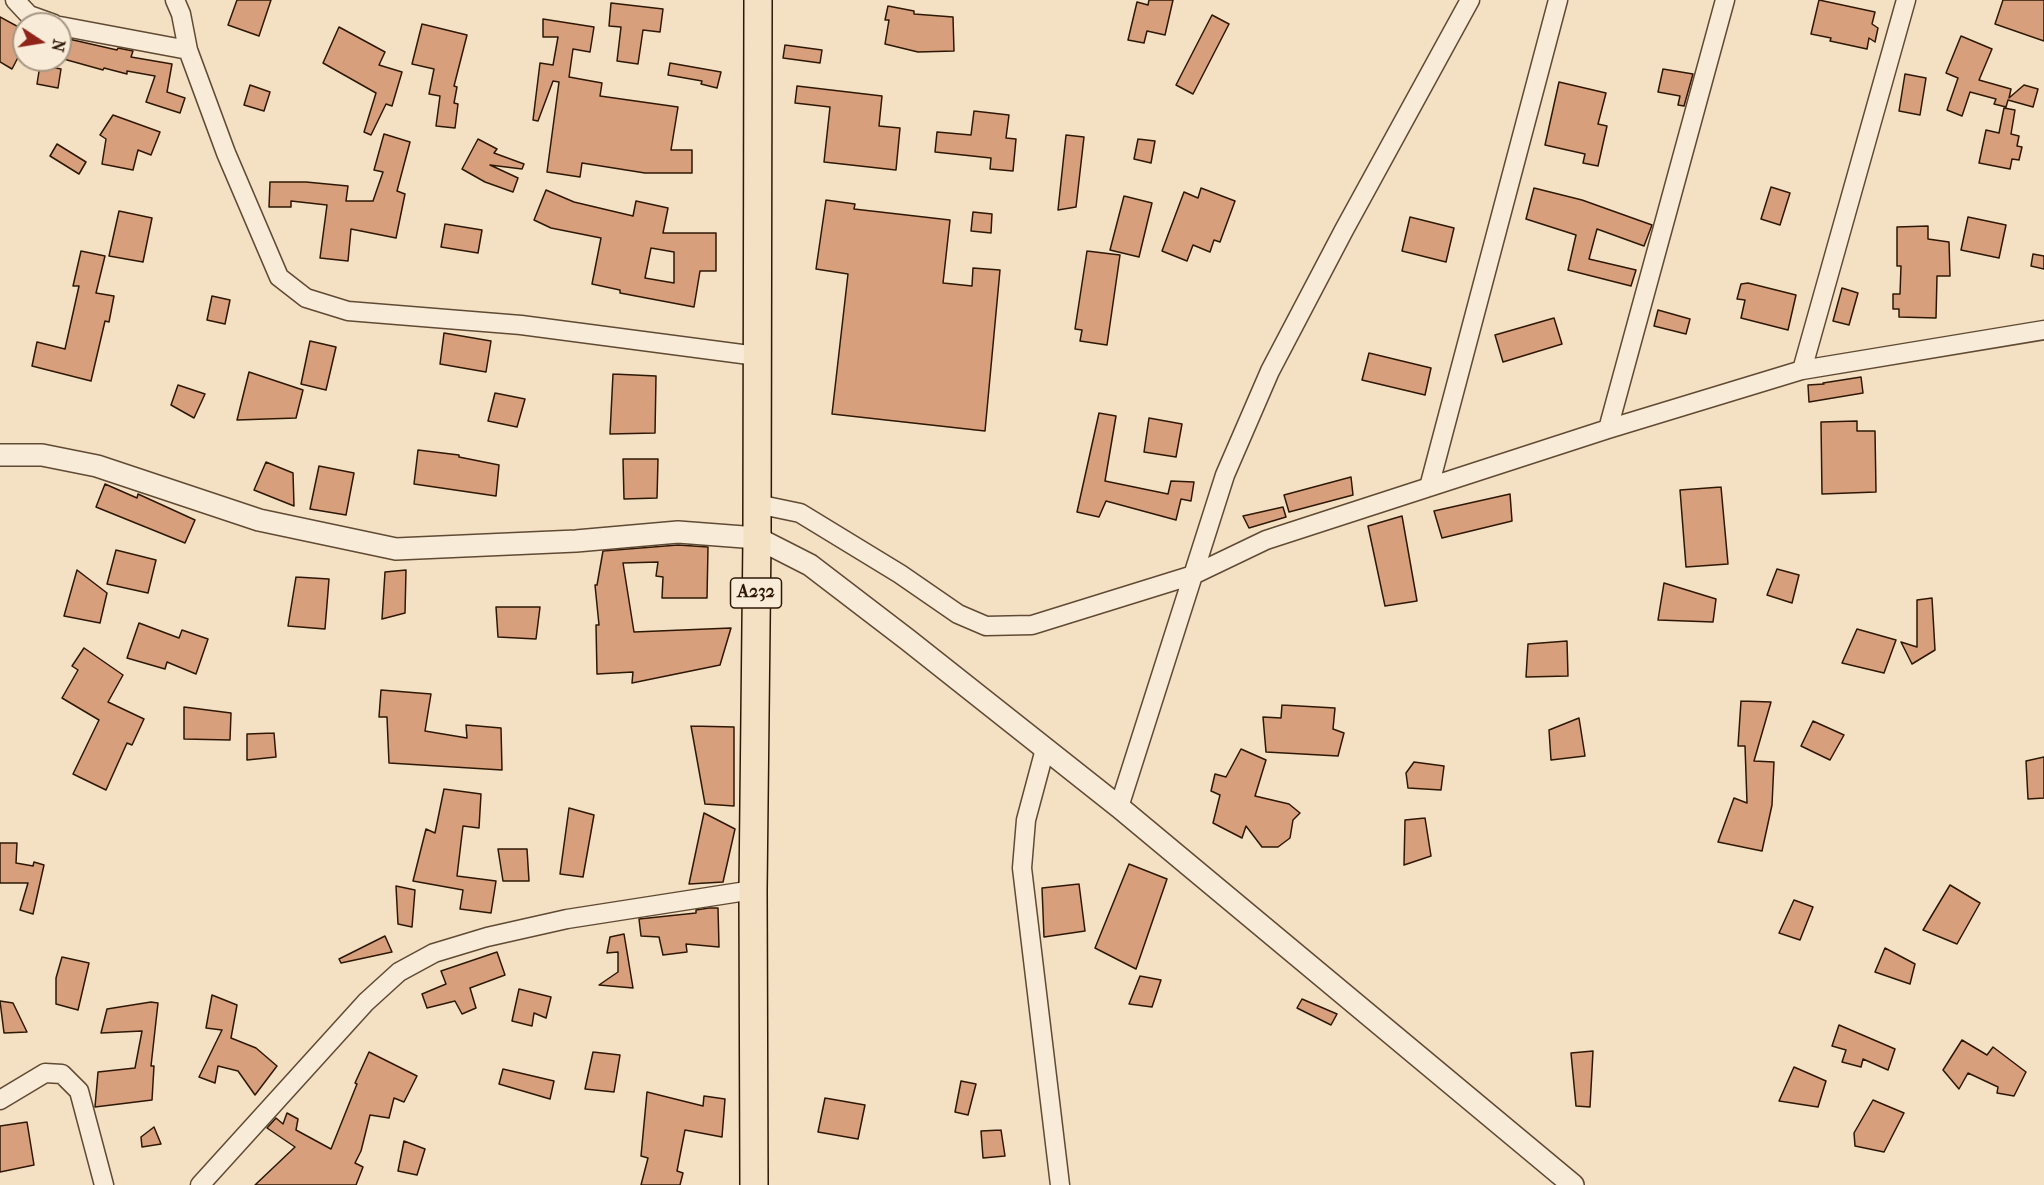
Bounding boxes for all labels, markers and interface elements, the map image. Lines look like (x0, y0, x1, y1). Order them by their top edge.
north arrow (12, 12, 72, 72)
text: N (48, 38, 69, 53)
road number: A232 (730, 578, 782, 608)

